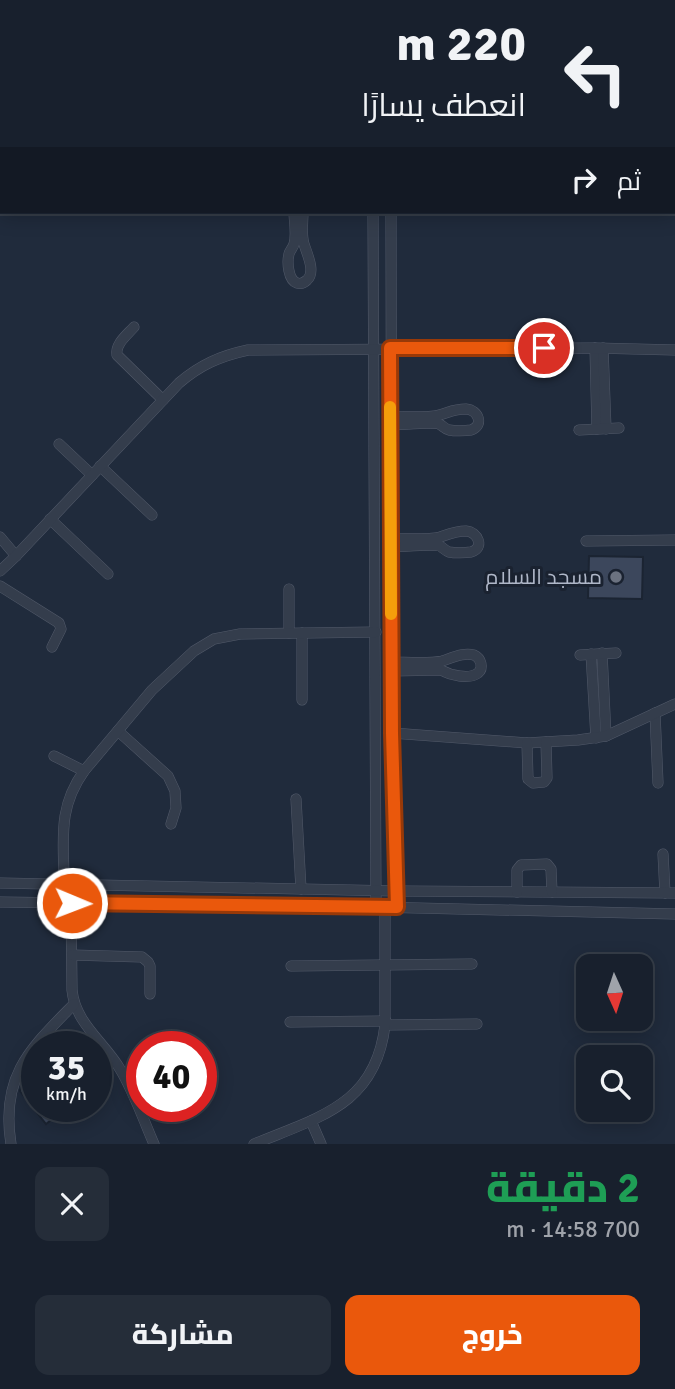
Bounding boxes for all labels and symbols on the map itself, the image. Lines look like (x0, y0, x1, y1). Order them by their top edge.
pin (514, 318, 574, 378)
place label: مسجد السلام (485, 564, 602, 591)
marker: مسجد السلام (608, 569, 624, 585)
position arrow (35, 866, 109, 940)
north arrow (576, 954, 653, 1031)
speed limit sign: 40 (126, 1031, 217, 1122)

